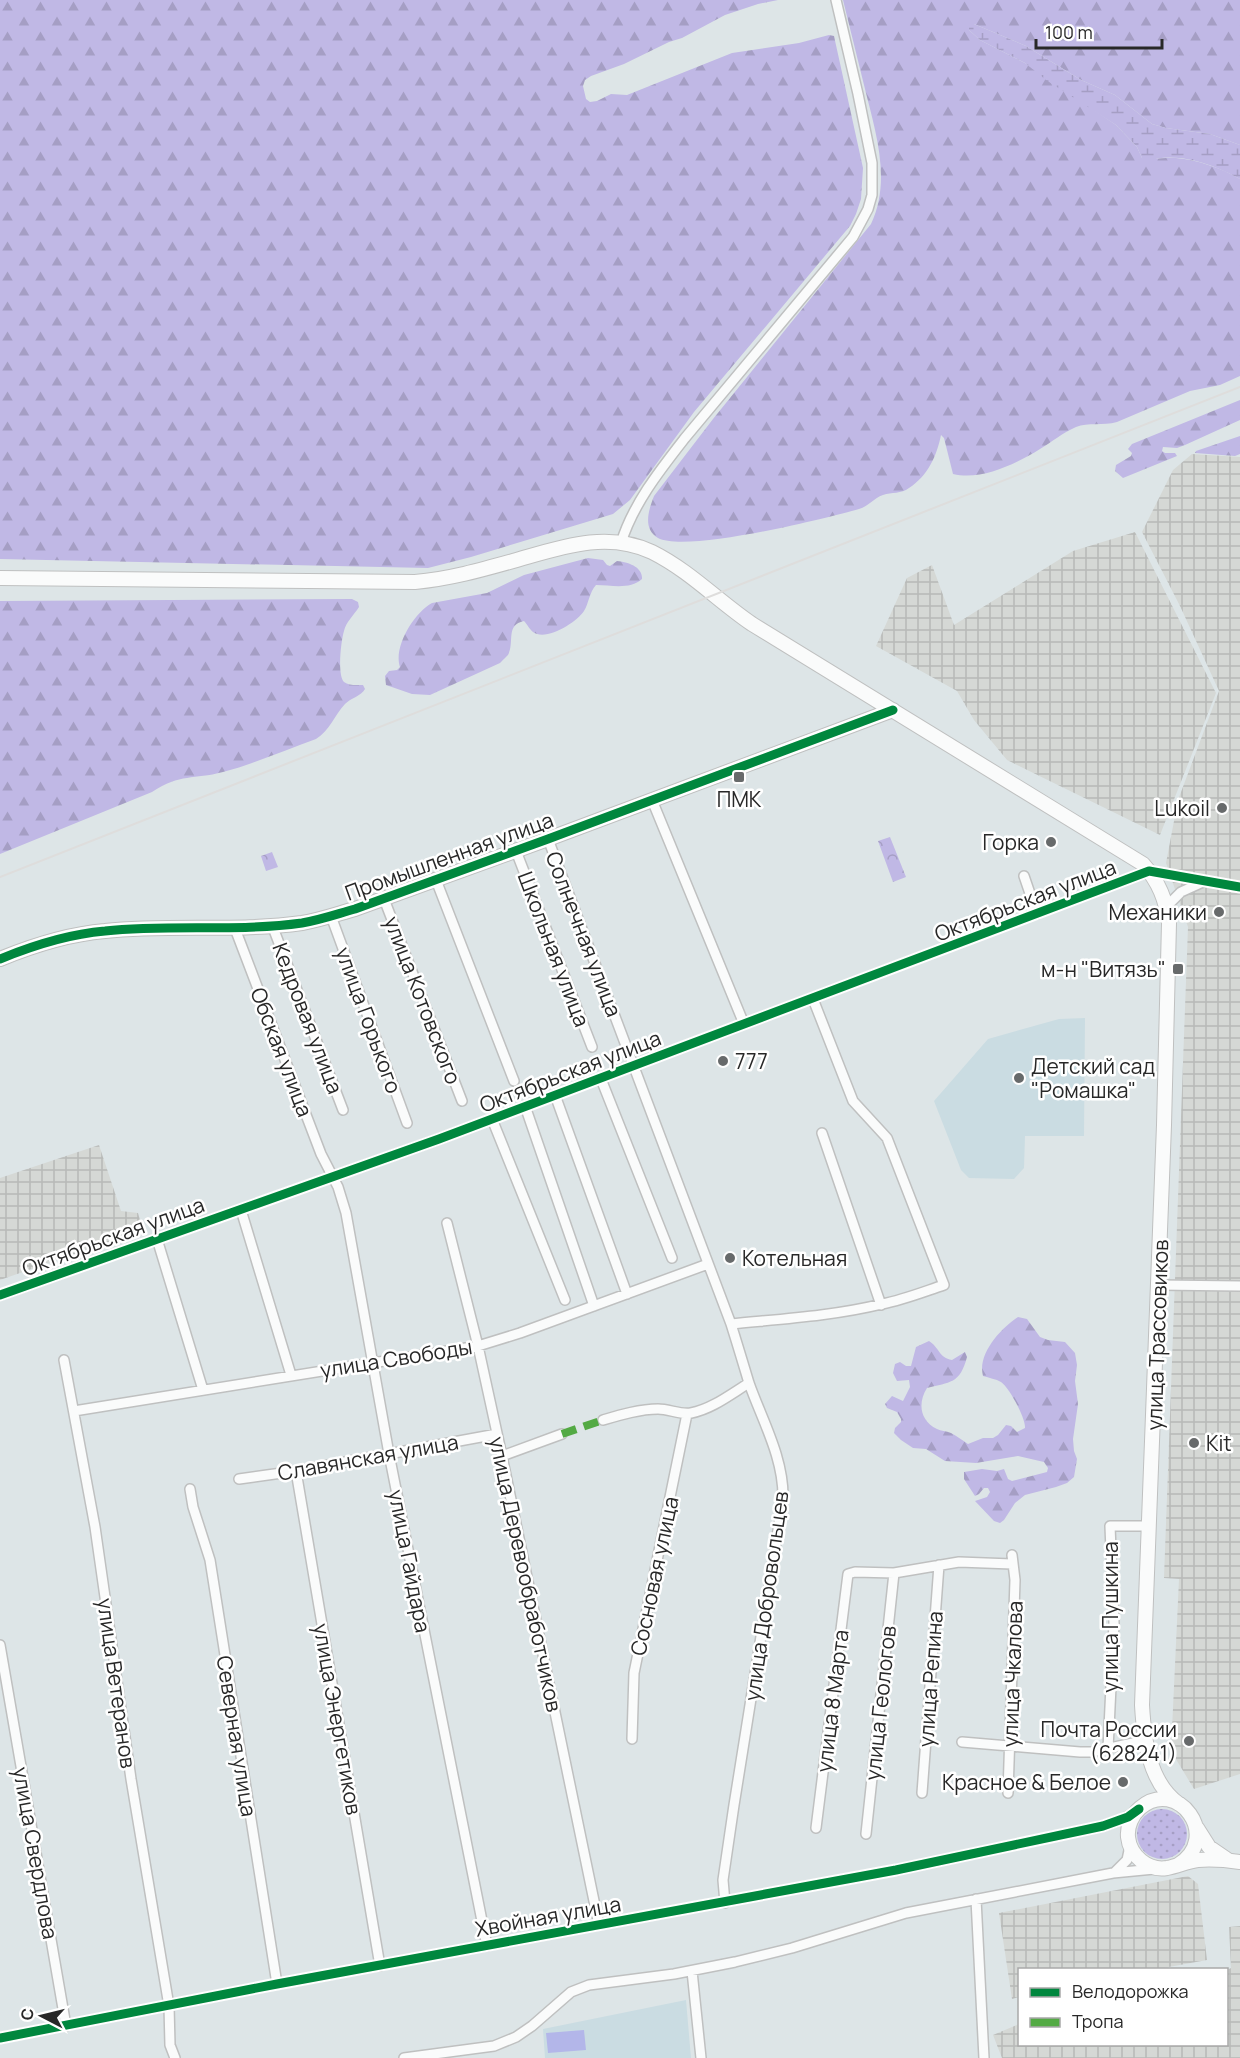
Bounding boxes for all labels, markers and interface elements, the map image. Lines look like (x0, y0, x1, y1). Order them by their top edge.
scale bar (1036, 12, 1162, 50)
text: 100 m (1045, 20, 1093, 44)
marker: ПМК (732, 770, 746, 784)
place label: ПМК (717, 785, 762, 813)
place label: Lukoil (1154, 794, 1210, 822)
marker: Lukoil (1215, 801, 1229, 815)
street label: Промышленная улица (341, 805, 557, 907)
place label: Горка (983, 828, 1039, 856)
marker: Горка (1044, 835, 1058, 849)
street label: Солнечная улица (540, 847, 628, 1021)
street label: Октябрьская улица (930, 852, 1120, 948)
street label: Школьная улица (512, 867, 596, 1031)
place label: Механики (1108, 898, 1207, 926)
marker: Механики (1212, 905, 1226, 919)
street label: улица Котовского (378, 912, 468, 1088)
street label: Кедровая улица (266, 938, 350, 1098)
street label: улица Горького (330, 943, 408, 1097)
place label: м-н "Витязь" (1041, 955, 1166, 983)
marker: м-н "Витязь" (1171, 962, 1185, 976)
street label: Обская улица (245, 983, 319, 1121)
street label: Октябрьская улица (475, 1023, 665, 1119)
place label: 777 (735, 1047, 768, 1075)
place label: Детский сад "Ромашка" (1031, 1052, 1155, 1104)
marker: 777 (716, 1054, 730, 1068)
marker: Детский сад "Ромашка" (1012, 1071, 1026, 1085)
street label: Октябрьская улица (18, 1190, 208, 1282)
street label: улица Трассовиков (1140, 1239, 1174, 1431)
place label: Котельная (742, 1244, 847, 1272)
marker: Котельная (723, 1251, 737, 1265)
street label: улица Свободы (318, 1332, 474, 1384)
street label: Славянская улица (276, 1427, 460, 1487)
place label: Kit (1206, 1429, 1232, 1457)
street label: улица Деревообработчиков (483, 1434, 569, 1714)
marker: Kit (1187, 1436, 1201, 1450)
street label: улица Гайдара (382, 1487, 438, 1635)
street label: улица Добровольцев (737, 1489, 795, 1703)
street label: Сосновая улица (623, 1494, 685, 1658)
street label: улица Пушкина (1096, 1541, 1124, 1693)
street label: улица Ветеранов (91, 1596, 143, 1770)
street label: улица Чкалова (995, 1600, 1029, 1748)
street label: улица Репина (911, 1610, 949, 1748)
street label: улица Энергетиков (307, 1621, 369, 1817)
street label: улица Геологов (858, 1624, 902, 1782)
street label: улица 8 Марта (809, 1628, 855, 1774)
street label: Северная улица (210, 1654, 264, 1818)
place label: Почта России (628241) (1041, 1715, 1177, 1767)
marker: Почта России (628241) (1182, 1734, 1196, 1748)
street label: улица Свердлова (7, 1765, 65, 1941)
place label: Красное & Белое (942, 1768, 1111, 1796)
marker: Красное & Белое (1116, 1775, 1130, 1789)
street label: Хвойная улица (473, 1889, 623, 1943)
legend (1018, 1968, 1228, 2046)
text: Велодорожка (1072, 1979, 1189, 2003)
north arrow (12, 1986, 72, 2046)
text: С (15, 2007, 39, 2021)
text: Тропа (1072, 2009, 1123, 2033)

